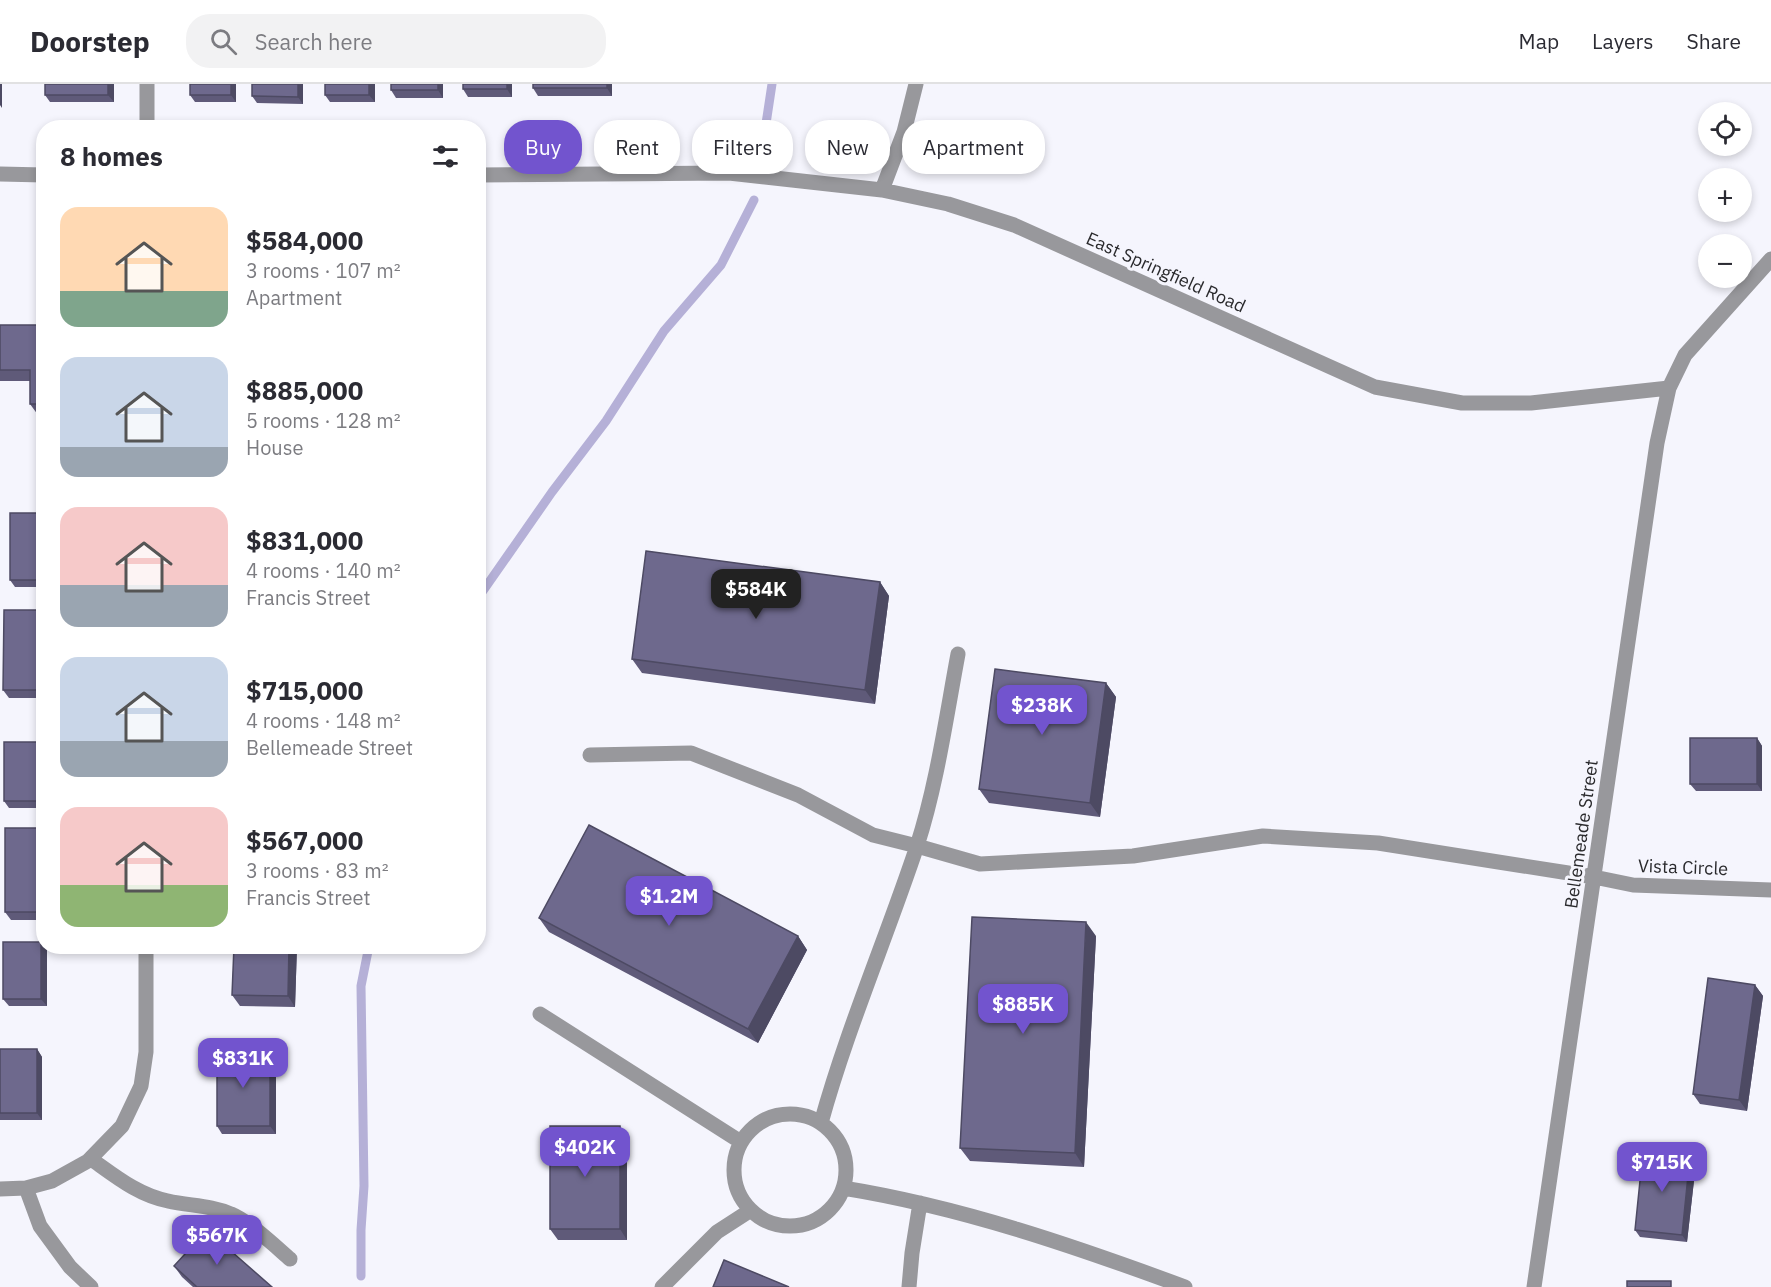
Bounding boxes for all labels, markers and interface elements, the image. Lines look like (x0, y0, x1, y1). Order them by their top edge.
search box (186, 14, 606, 68)
text: Doorstep (30, 23, 150, 60)
icon: search (207, 25, 240, 58)
text: Search here (255, 27, 373, 56)
text: Map (1519, 27, 1559, 55)
text: Layers (1592, 27, 1654, 55)
text: Share (1687, 27, 1741, 55)
map controls (1698, 102, 1752, 288)
button: locate (1698, 102, 1752, 156)
chip: Buy (504, 120, 582, 174)
chip: Rent (594, 120, 680, 174)
chip: Filters (692, 120, 793, 174)
chip: New (805, 120, 890, 174)
chip: Apartment (902, 120, 1045, 174)
text: 8 homes (60, 139, 163, 173)
icon: filters (429, 140, 462, 173)
button: + (1698, 168, 1752, 222)
text: $584,000 (246, 223, 363, 257)
street label: East Springfield Road (1083, 226, 1249, 318)
icon: home (108, 231, 180, 303)
button: − (1698, 234, 1752, 288)
text: 3 rooms · 107 m² (246, 257, 401, 284)
text: Apartment (246, 284, 342, 311)
text: $885,000 (246, 373, 363, 407)
icon: home (108, 381, 180, 453)
text: 5 rooms · 128 m² (246, 407, 401, 434)
text: House (246, 434, 303, 461)
text: $831,000 (246, 523, 363, 557)
icon: home (108, 531, 180, 603)
text: 4 rooms · 140 m² (246, 557, 401, 584)
pin: $584K (714, 569, 798, 620)
text: $584K (725, 575, 787, 602)
text: Francis Street (246, 584, 370, 611)
text: $715,000 (246, 673, 363, 707)
icon: home (108, 681, 180, 753)
pin: $238K (1000, 685, 1084, 736)
text: $238K (1011, 691, 1073, 718)
text: 4 rooms · 148 m² (246, 707, 401, 734)
text: Bellemeade Street (246, 734, 413, 761)
street label: Bellemeade Street (1559, 758, 1603, 910)
text: $567,000 (246, 823, 363, 857)
icon: home (108, 831, 180, 903)
street label: Vista Circle (1637, 854, 1729, 880)
text: 3 rooms · 83 m² (246, 857, 389, 884)
pin: $1.2M (627, 876, 711, 927)
text: $1.2M (640, 882, 698, 909)
text: Francis Street (246, 884, 370, 911)
pin: $885K (981, 984, 1065, 1035)
text: $885K (992, 990, 1054, 1017)
pin: $831K (201, 1038, 285, 1089)
text: $831K (212, 1044, 274, 1071)
pin: $402K (543, 1127, 627, 1178)
text: $402K (554, 1133, 616, 1160)
pin: $715K (1620, 1142, 1704, 1193)
text: $715K (1631, 1148, 1693, 1175)
pin: $567K (175, 1215, 259, 1266)
text: $567K (186, 1221, 248, 1248)

